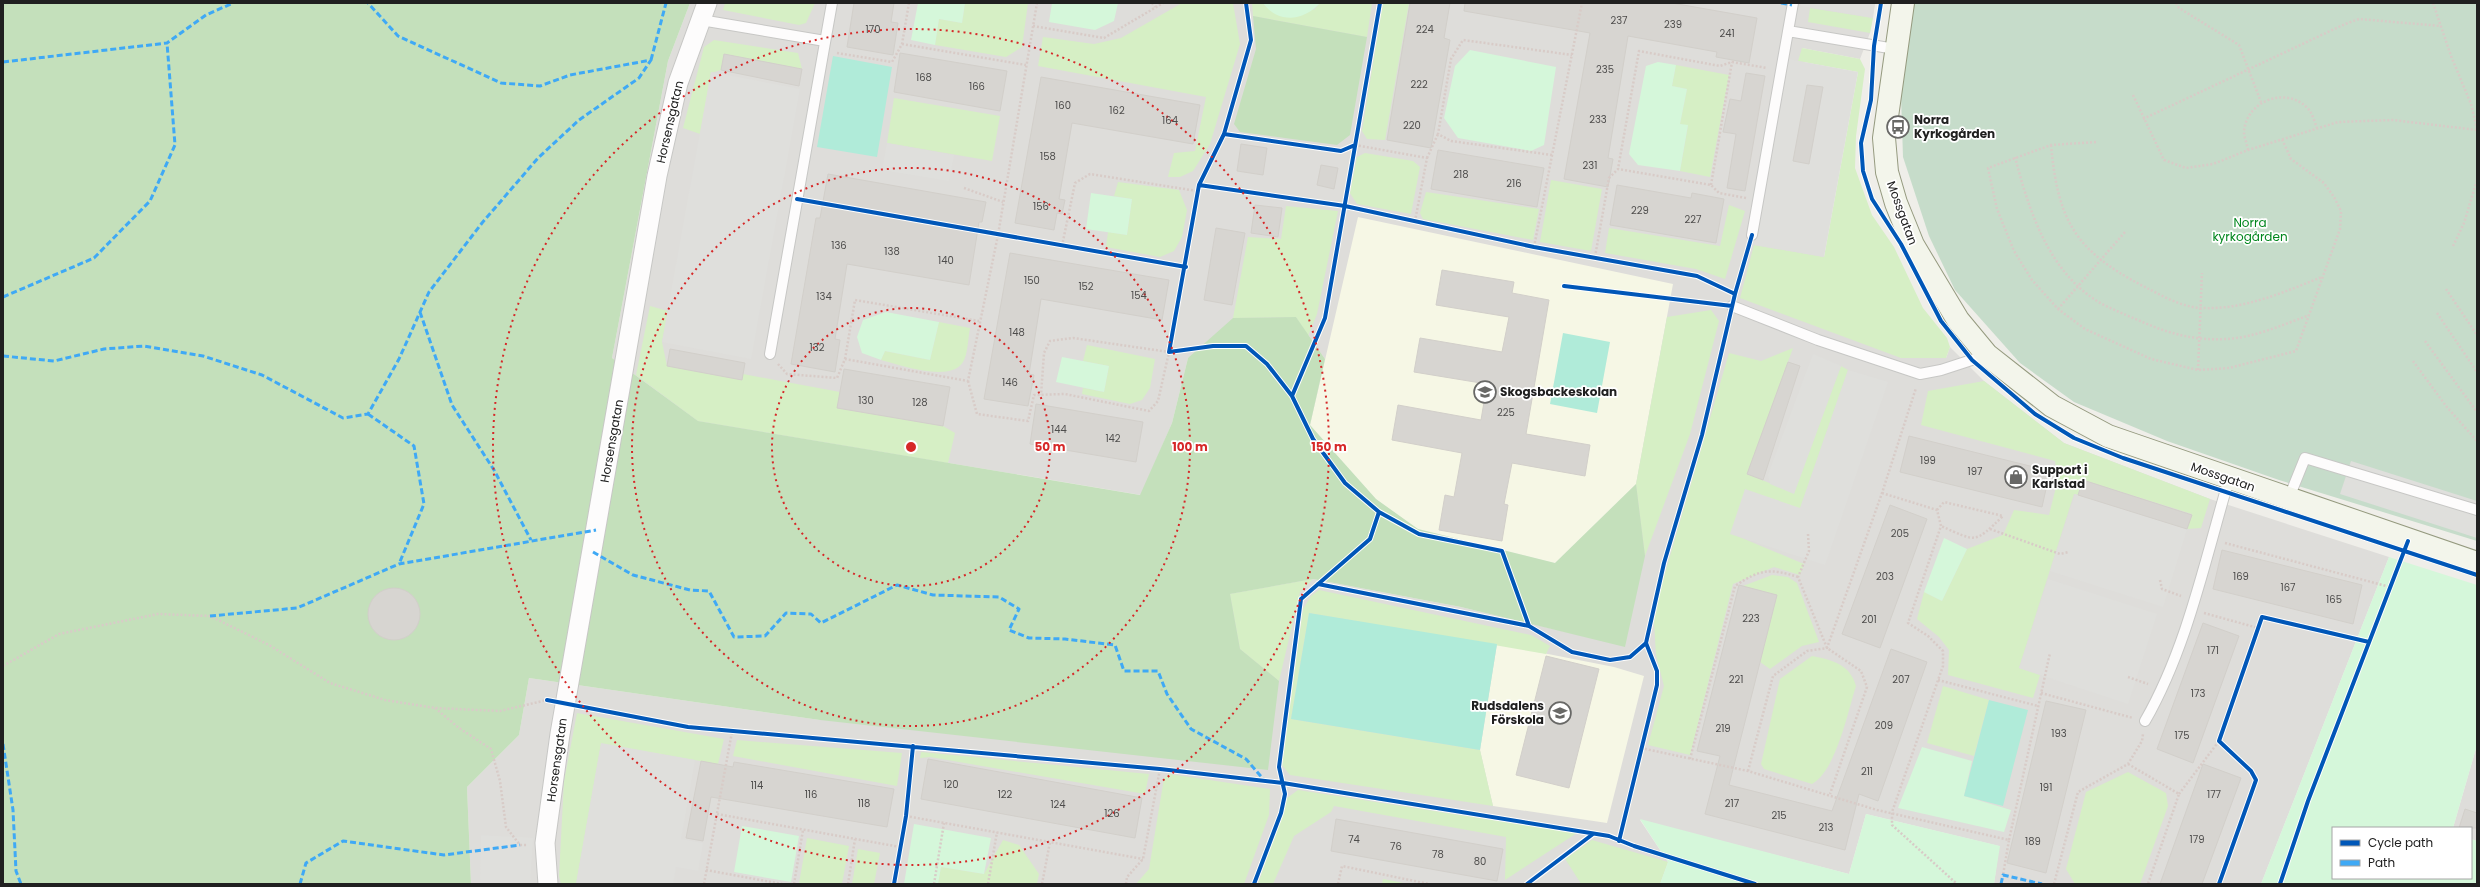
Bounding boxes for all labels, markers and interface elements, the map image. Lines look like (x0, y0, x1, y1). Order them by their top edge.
house number: 237 (1610, 13, 1628, 28)
house number: 239 (1664, 17, 1682, 32)
house number: 170 (866, 22, 880, 37)
house number: 224 (1416, 22, 1434, 37)
house number: 241 (1719, 26, 1735, 41)
house number: 235 (1596, 62, 1614, 77)
house number: 168 (916, 70, 932, 85)
house number: 222 (1410, 77, 1428, 92)
street label: Horsensgatan (652, 79, 687, 165)
house number: 166 (969, 79, 985, 94)
house number: 160 (1055, 98, 1071, 113)
house number: 162 (1109, 103, 1125, 118)
place label: Norra Kyrkogården (1914, 111, 1995, 142)
house number: 233 (1589, 112, 1607, 127)
house number: 164 (1162, 113, 1178, 128)
bus stop icon: Norra Kyrkogården (1885, 114, 1911, 140)
house number: 220 (1403, 118, 1421, 133)
house number: 158 (1040, 149, 1056, 164)
house number: 231 (1583, 158, 1597, 173)
house number: 218 (1453, 167, 1469, 182)
house number: 216 (1506, 176, 1522, 191)
street label: Mossgatan (1883, 178, 1922, 247)
house number: 156 (1033, 199, 1049, 214)
house number: 229 (1631, 203, 1649, 218)
house number: 227 (1685, 212, 1702, 227)
park label: Norra kyrkogården (2212, 214, 2288, 245)
house number: 136 (831, 238, 847, 253)
house number: 138 (884, 244, 900, 259)
house number: 140 (938, 253, 954, 268)
house number: 150 (1024, 273, 1040, 288)
house number: 152 (1078, 279, 1094, 294)
house number: 154 (1131, 288, 1147, 303)
house number: 134 (816, 289, 832, 304)
house number: 148 (1009, 325, 1025, 340)
house number: 132 (810, 340, 825, 355)
house number: 146 (1002, 375, 1018, 390)
school or university icon: Skogsbackeskolan (1472, 379, 1498, 405)
place label: Skogsbackeskolan (1500, 383, 1617, 400)
house number: 130 (858, 393, 874, 408)
house number: 128 (912, 395, 928, 410)
street label: Horsensgatan (596, 398, 627, 484)
house number: 225 (1497, 405, 1515, 420)
house number: 144 (1051, 422, 1067, 437)
house number: 142 (1105, 431, 1121, 446)
text: 50 m (1035, 438, 1066, 455)
text: 100 m (1172, 438, 1208, 455)
text: 150 m (1311, 438, 1347, 455)
centre of rings (904, 440, 918, 454)
house number: 199 (1920, 453, 1936, 468)
street label: Mossgatan (2189, 458, 2258, 495)
place label: Support i Karlstad (2032, 461, 2088, 492)
house number: 197 (1968, 464, 1983, 479)
shop icon: Support i Karlstad (2003, 464, 2029, 490)
house number: 205 (1891, 526, 1909, 541)
house number: 203 (1876, 569, 1894, 584)
house number: 169 (2233, 569, 2249, 584)
house number: 167 (2280, 580, 2296, 595)
house number: 165 (2326, 592, 2342, 607)
house number: 223 (1742, 611, 1760, 626)
house number: 201 (1861, 612, 1877, 627)
house number: 171 (2207, 643, 2219, 658)
house number: 221 (1729, 672, 1743, 687)
house number: 207 (1892, 672, 1910, 687)
house number: 173 (2191, 686, 2205, 701)
place label: Rudsdalens Förskola (1471, 697, 1544, 728)
school or university icon: Rudsdalens Förskola (1547, 700, 1573, 726)
street label: Horsensgatan (542, 717, 571, 803)
house number: 209 (1875, 718, 1893, 733)
house number: 219 (1715, 721, 1731, 736)
house number: 193 (2051, 726, 2067, 741)
house number: 175 (2175, 728, 2189, 743)
house number: 211 (1861, 764, 1873, 779)
house number: 120 (943, 777, 959, 792)
house number: 114 (751, 778, 763, 793)
house number: 191 (2040, 780, 2052, 795)
house number: 116 (805, 787, 817, 802)
house number: 122 (998, 787, 1013, 802)
house number: 177 (2207, 787, 2222, 802)
house number: 118 (858, 796, 870, 811)
house number: 217 (1725, 796, 1740, 811)
house number: 124 (1050, 797, 1066, 812)
house number: 126 (1104, 806, 1120, 821)
house number: 215 (1771, 808, 1787, 823)
house number: 213 (1819, 820, 1834, 835)
legend (2332, 827, 2472, 879)
house number: 74 (1348, 832, 1360, 847)
house number: 179 (2190, 832, 2204, 847)
house number: 189 (2025, 834, 2041, 849)
text: Cycle path (2368, 834, 2433, 851)
house number: 76 (1390, 839, 1402, 854)
house number: 78 (1432, 847, 1444, 862)
house number: 80 (1474, 854, 1486, 869)
text: Path (2368, 854, 2395, 871)

